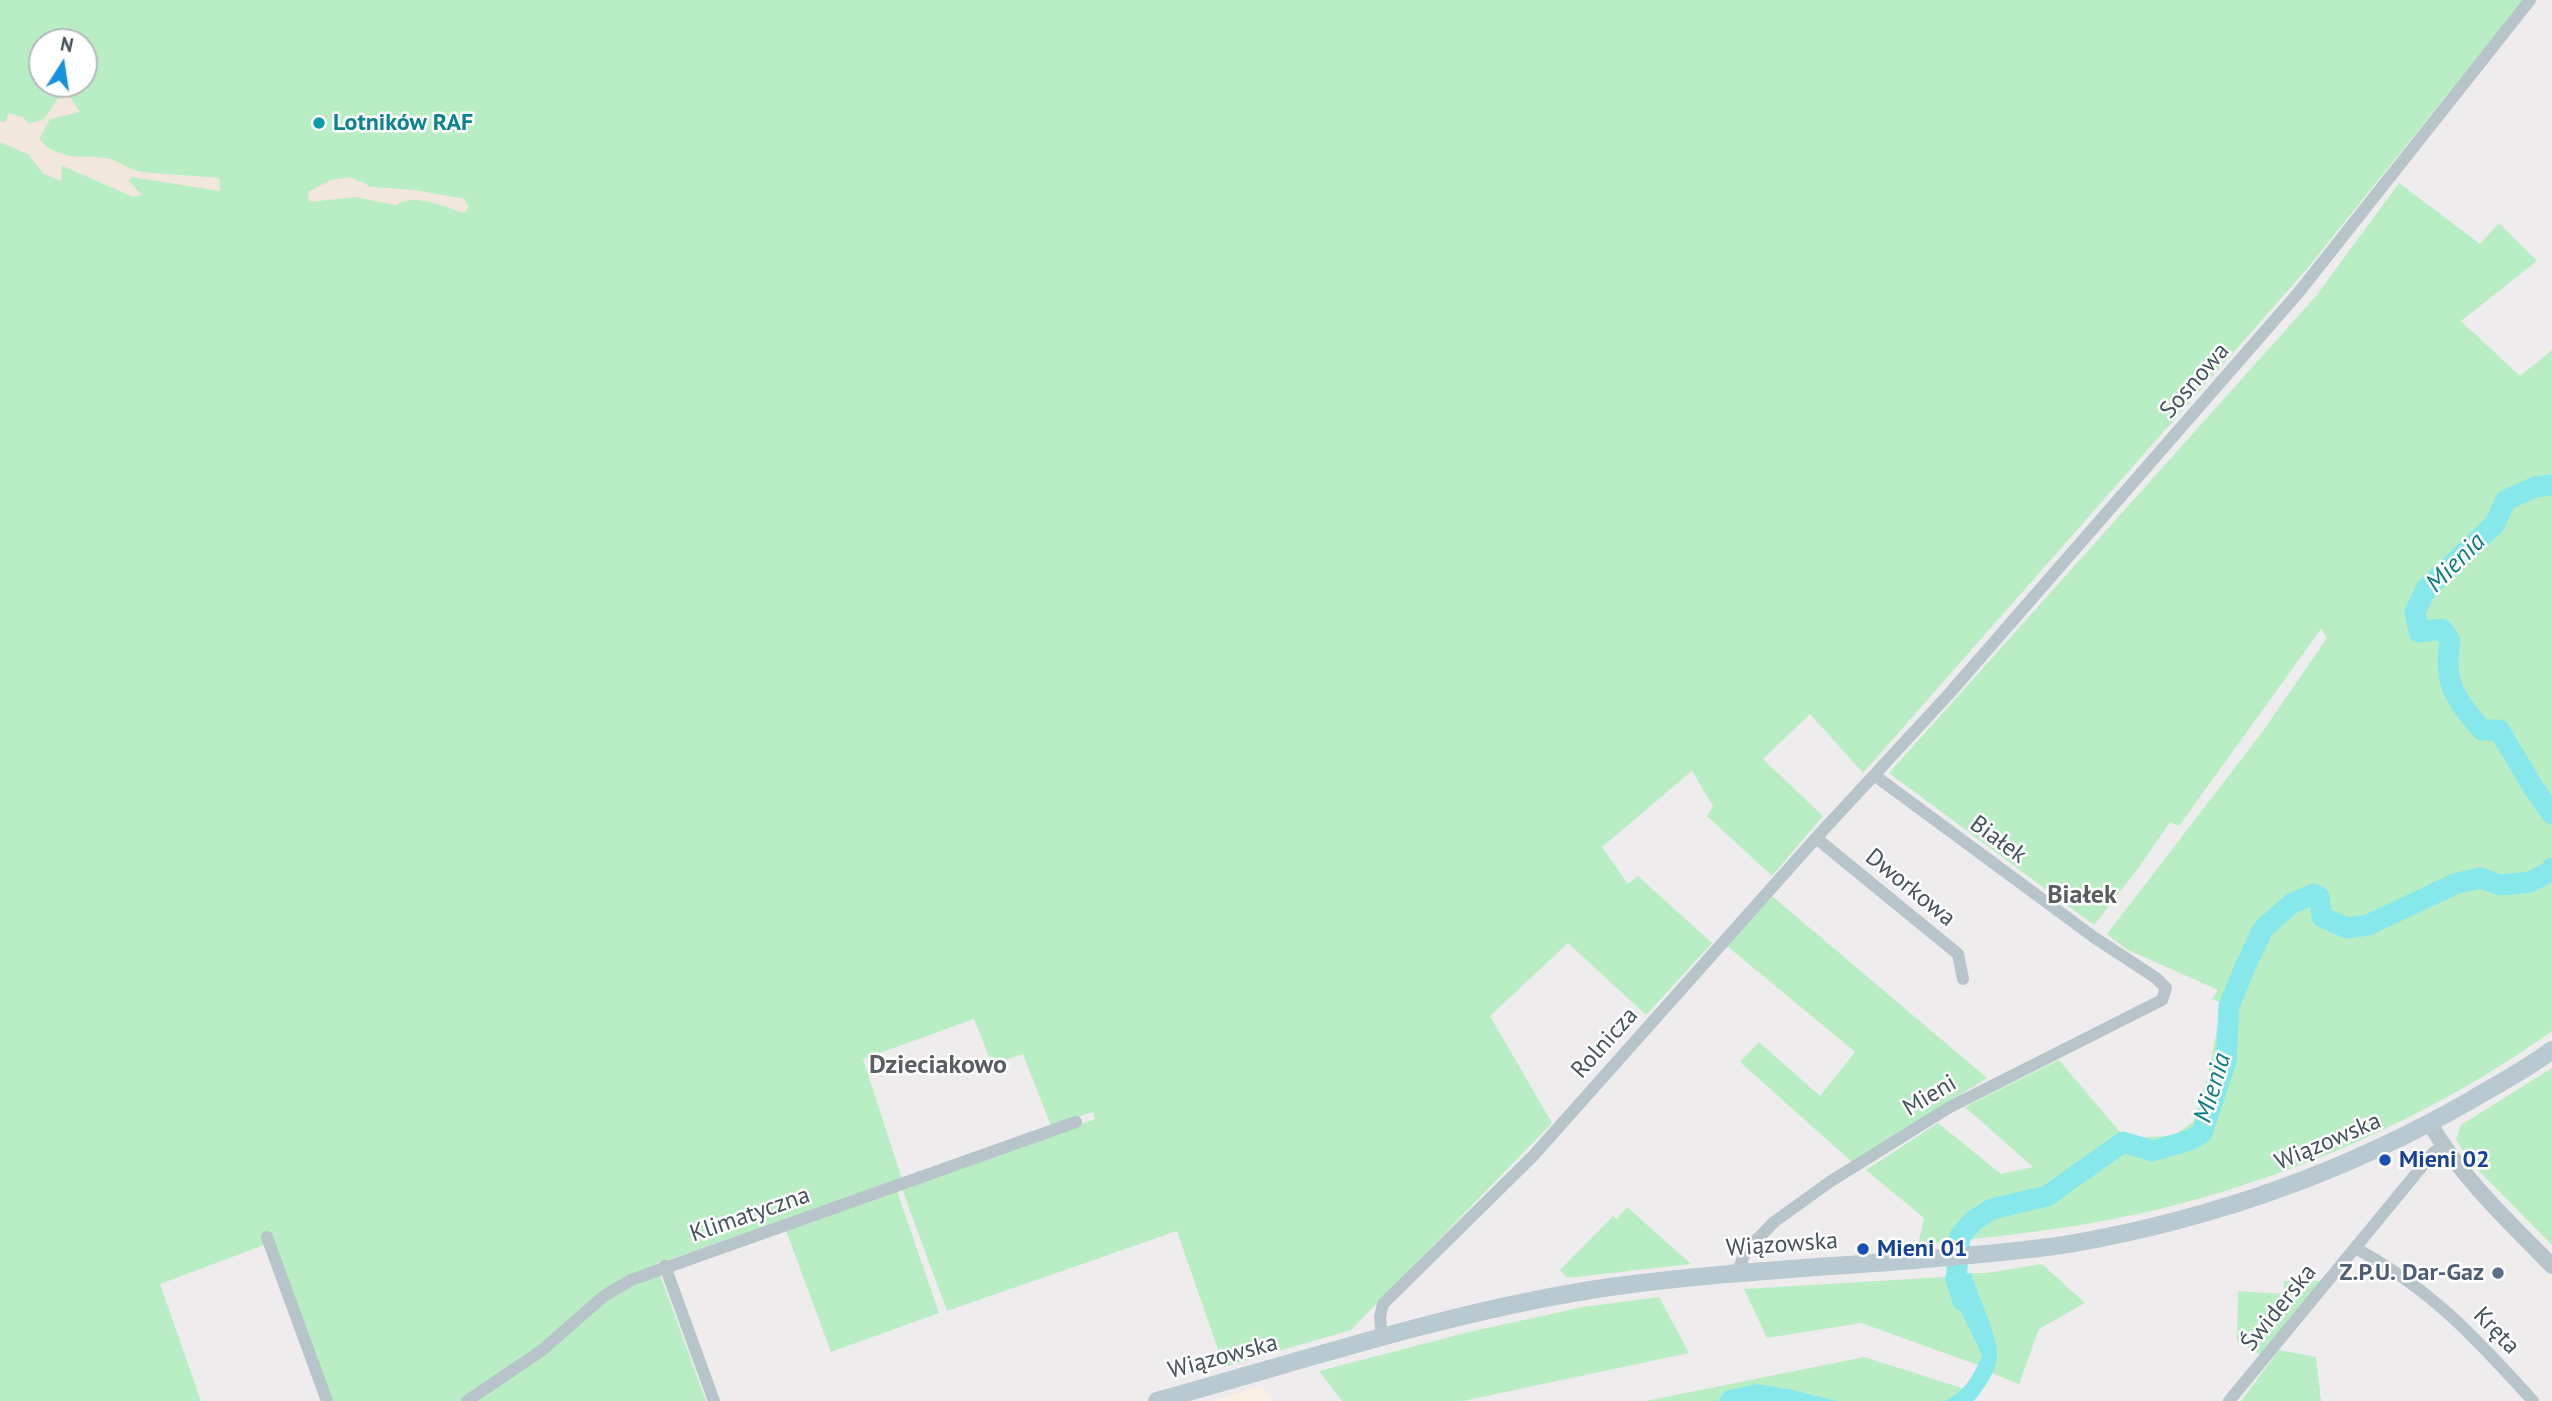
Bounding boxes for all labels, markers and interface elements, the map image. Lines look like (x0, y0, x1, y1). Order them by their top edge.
north arrow (28, 28, 98, 98)
text: N (58, 31, 76, 57)
place label: Lotników RAF (333, 109, 473, 137)
marker: Lotników RAF (311, 115, 327, 131)
street label: Sosnowa (2154, 337, 2236, 425)
water label: Mienia (2420, 527, 2492, 599)
street label: Białek (1964, 810, 2032, 870)
street label: Dworkowa (1859, 843, 1961, 933)
district label: Białek (2047, 880, 2117, 912)
street label: Rolnicza (1566, 1002, 1644, 1084)
water label: Mienia (2188, 1049, 2238, 1127)
district label: Dzieciakowo (869, 1050, 1007, 1082)
street label: Mieni (1898, 1069, 1962, 1123)
street label: Wiązowska (2271, 1107, 2385, 1177)
place label: Mieni 02 (2399, 1146, 2490, 1174)
marker: Mieni 02 (2377, 1152, 2393, 1168)
street label: Klimatyczna (686, 1181, 814, 1249)
street label: Wiązowska (1725, 1227, 1839, 1263)
place label: Mieni 01 (1877, 1235, 1968, 1263)
marker: Mieni 01 (1855, 1241, 1871, 1257)
street label: Świderska (2235, 1259, 2323, 1357)
place label: Z.P.U. Dar-Gaz (2340, 1259, 2484, 1287)
marker: Z.P.U. Dar-Gaz (2490, 1265, 2506, 1281)
street label: Kręta (2467, 1301, 2525, 1361)
street label: Wiązowska (1165, 1329, 1281, 1385)

